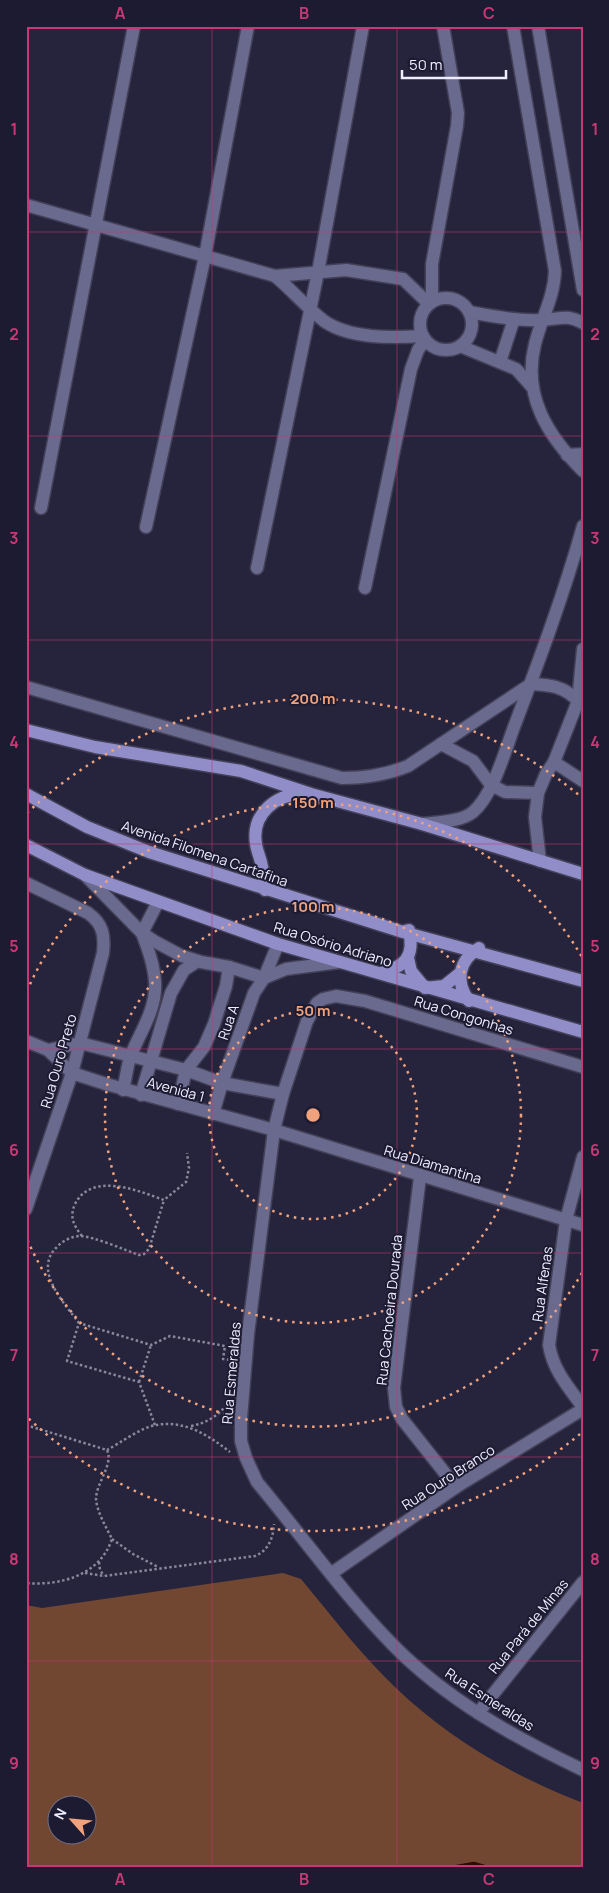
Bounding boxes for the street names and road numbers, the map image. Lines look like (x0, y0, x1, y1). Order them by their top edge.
street label: Avenida Filomena Cartafina (119, 816, 291, 890)
street label: Rua Osório Adriano (272, 917, 394, 971)
street label: Rua Congonhas (412, 991, 516, 1039)
street label: Rua A (213, 1001, 243, 1042)
street label: Rua Ouro Preto (35, 1012, 81, 1110)
street label: Avenida 1 (145, 1072, 207, 1106)
street label: Rua Diamantina (382, 1140, 484, 1188)
street label: Rua Cachoeira Dourada (372, 1234, 406, 1386)
street label: Rua Alfenas (527, 1245, 557, 1323)
street label: Rua Esmeraldas (217, 1321, 245, 1425)
street label: Rua Ouro Branco (398, 1440, 498, 1514)
street label: Rua Pará de Minas (484, 1575, 572, 1677)
street label: Rua Esmeraldas (442, 1663, 538, 1735)

